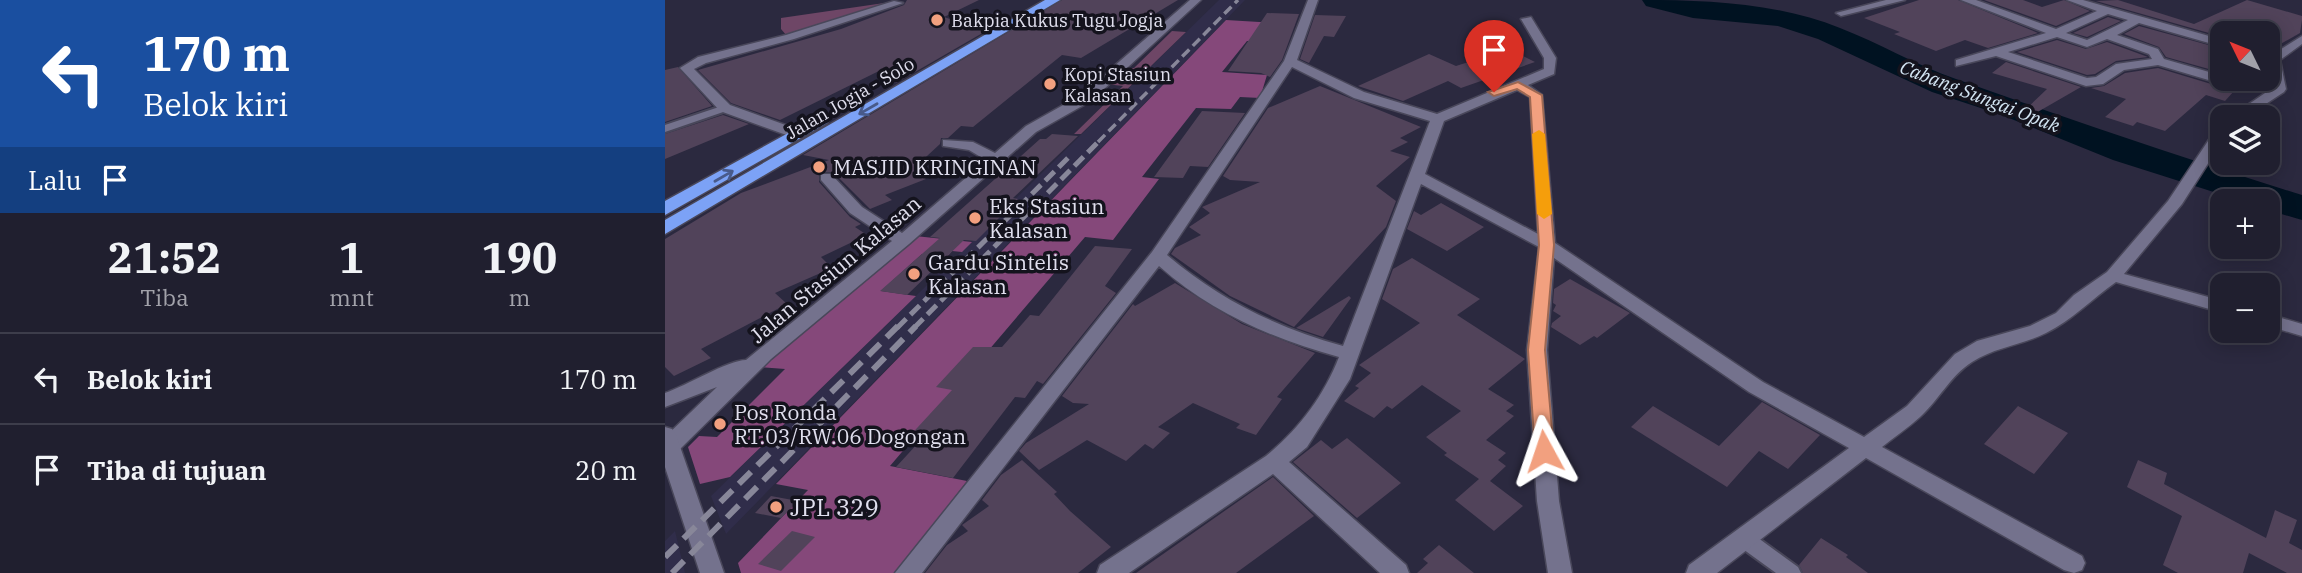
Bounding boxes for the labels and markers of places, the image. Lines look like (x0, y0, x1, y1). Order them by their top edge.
place label: Bakpia Kukus Tugu Jogja (951, 9, 1164, 32)
marker: Bakpia Kukus Tugu Jogja (929, 12, 945, 28)
pin (1464, 20, 1524, 92)
place label: Kopi Stasiun Kalasan (1064, 63, 1171, 107)
marker: Kopi Stasiun Kalasan (1042, 76, 1058, 92)
place label: MASJID KRINGINAN (833, 153, 1036, 181)
marker: MASJID KRINGINAN (811, 159, 827, 175)
place label: Eks Stasiun Kalasan (989, 192, 1104, 244)
marker: Eks Stasiun Kalasan (967, 210, 983, 226)
place label: Gardu Sintelis Kalasan (928, 248, 1069, 300)
marker: Gardu Sintelis Kalasan (906, 266, 922, 282)
place label: Pos Ronda RT.03/RW.06 Dogongan (734, 398, 966, 450)
marker: Pos Ronda RT.03/RW.06 Dogongan (712, 416, 728, 432)
place label: JPL 329 (790, 491, 879, 523)
marker: JPL 329 (768, 499, 784, 515)

